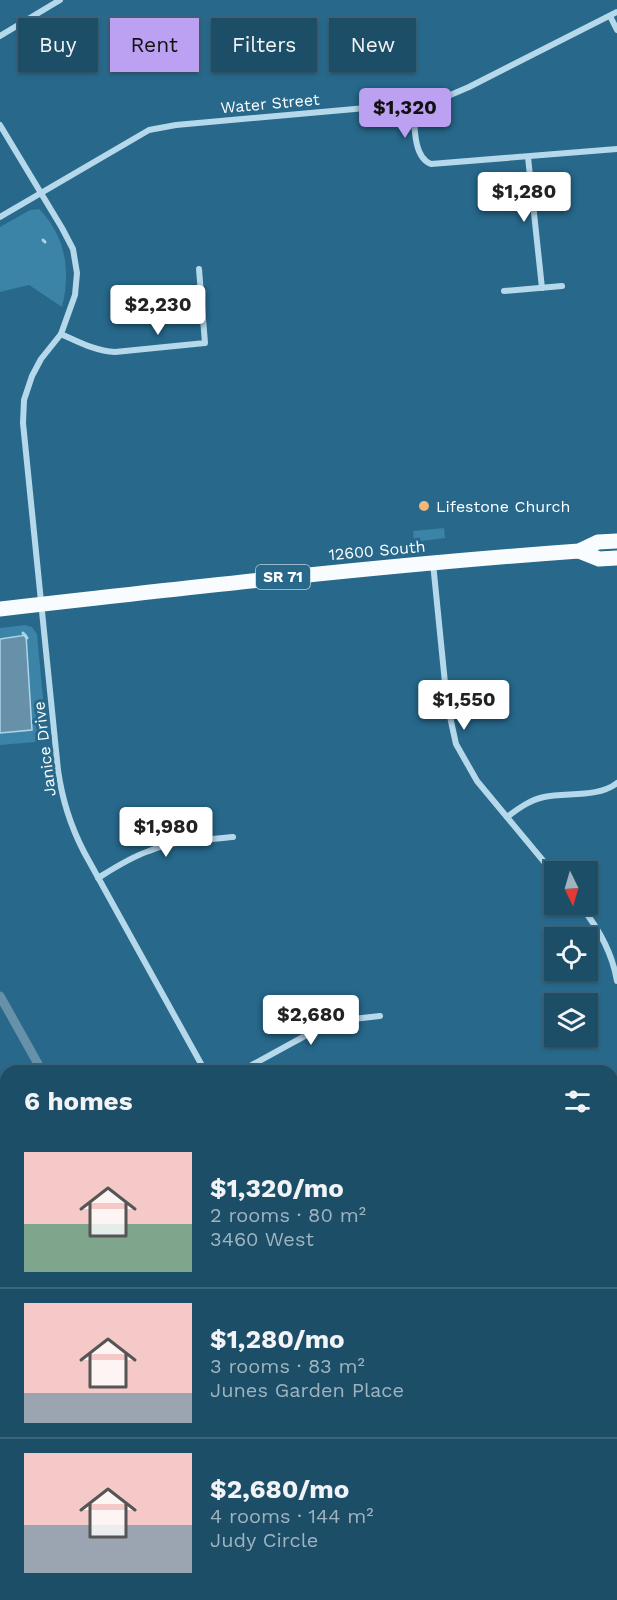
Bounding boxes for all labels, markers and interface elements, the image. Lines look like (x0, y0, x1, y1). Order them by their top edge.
chip: Buy (18, 18, 98, 72)
chip: Rent (110, 18, 199, 72)
chip: Filters (211, 18, 317, 72)
chip: New (329, 18, 416, 72)
pin: $1,320 (356, 88, 454, 139)
street label: Water Street (220, 90, 321, 117)
text: $1,320 (373, 95, 437, 119)
pin: $1,280 (475, 172, 573, 223)
text: $1,280 (492, 179, 556, 203)
pin: $2,230 (109, 285, 207, 336)
text: $2,230 (124, 292, 192, 316)
place label: Lifestone Church (436, 497, 570, 516)
marker: Lifestone Church (417, 499, 431, 513)
street label: 12600 South (328, 537, 426, 564)
road number: SR 71 (256, 565, 310, 589)
pin: $1,550 (415, 680, 513, 731)
text: $1,550 (432, 687, 496, 711)
street label: Janice Drive (29, 700, 60, 797)
pin: $1,980 (117, 807, 215, 858)
text: $1,980 (134, 814, 198, 838)
north arrow (544, 861, 598, 915)
map controls (544, 861, 598, 1047)
button: locate (544, 927, 598, 981)
button: layers (544, 993, 598, 1047)
pin: $2,680 (262, 995, 360, 1046)
text: $2,680 (277, 1002, 345, 1026)
icon: filters (561, 1085, 594, 1118)
text: 6 homes (24, 1086, 133, 1116)
text: $1,320/mo (210, 1173, 344, 1203)
icon: home (72, 1176, 144, 1248)
text: 2 rooms · 80 m² (210, 1203, 366, 1227)
text: 3460 West (210, 1227, 314, 1251)
text: $1,280/mo (210, 1324, 345, 1354)
icon: home (72, 1327, 144, 1399)
text: 3 rooms · 83 m² (210, 1354, 365, 1378)
text: Junes Garden Place (210, 1378, 404, 1402)
text: $2,680/mo (210, 1474, 349, 1504)
icon: home (72, 1477, 144, 1549)
text: 4 rooms · 144 m² (210, 1504, 374, 1528)
text: Judy Circle (210, 1528, 318, 1552)

